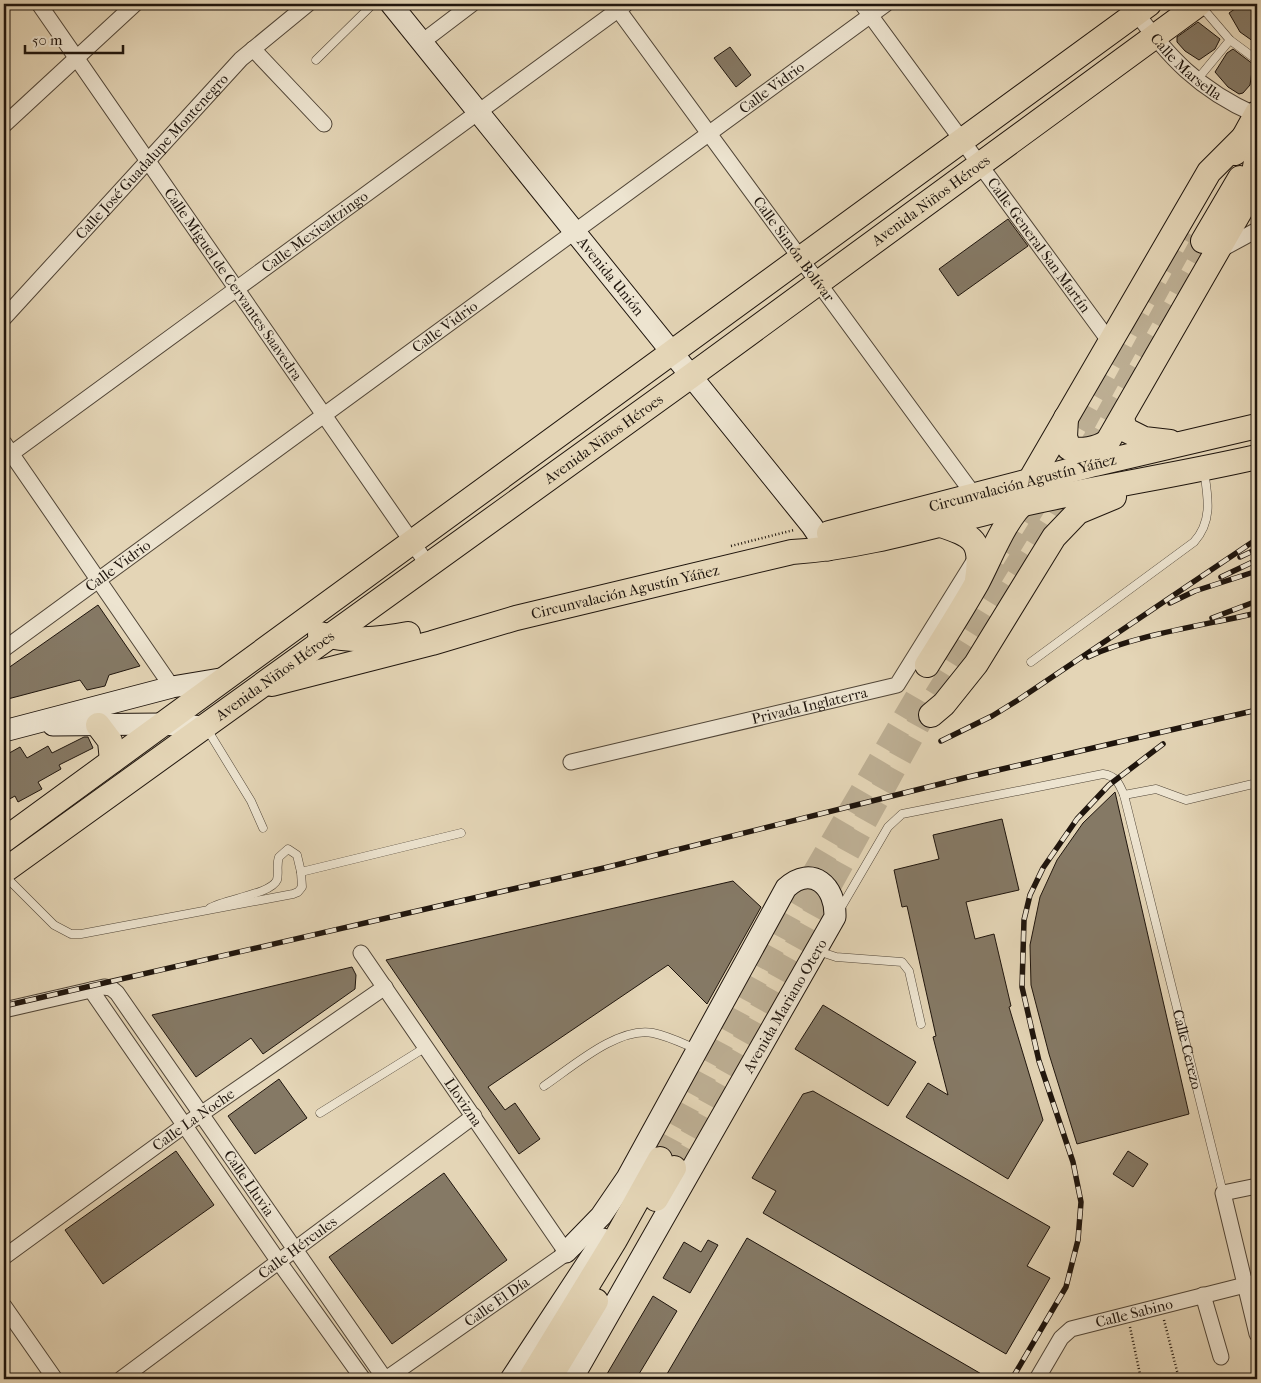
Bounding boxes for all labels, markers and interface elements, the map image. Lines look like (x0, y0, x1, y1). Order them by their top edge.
scale bar (25, 22, 122, 54)
street label: Calle Marsella (1147, 30, 1226, 105)
text: 50 m (32, 31, 63, 49)
street label: Calle Vidrio (735, 58, 808, 117)
street label: Calle José Guadalupe Montenegro (72, 70, 232, 243)
street label: Avenida Niños Héroes (867, 151, 994, 250)
street label: Calle General San Martín (983, 174, 1095, 316)
street label: Calle Miguel de Cervantes Saavedra (160, 185, 307, 385)
street label: Calle Mexicaltzingo (258, 187, 372, 277)
street label: Calle Simón Bolívar (749, 193, 839, 306)
street label: Avenida Unión (573, 232, 648, 320)
street label: Calle Vidrio (409, 297, 481, 357)
street label: Avenida Niños Héroes (540, 390, 667, 488)
street label: Circunvalación Agustín Yáñez (927, 450, 1118, 516)
street label: Calle Vidrio (82, 536, 154, 596)
street label: Circunvalación Agustín Yáñez (529, 561, 721, 623)
street label: Avenida Niños Héroes (211, 627, 338, 725)
street label: Privada Inglaterra (750, 683, 870, 728)
street label: Avenida Mariano Otero (739, 935, 831, 1077)
street label: Calle Cerezo (1169, 1008, 1206, 1091)
street label: Llovizna (440, 1075, 487, 1131)
street label: Calle La Noche (149, 1084, 238, 1155)
street label: Calle Lluvia (220, 1147, 279, 1221)
street label: Calle Hércules (255, 1212, 341, 1283)
street label: Calle El Día (461, 1272, 534, 1331)
street label: Calle Sabino (1094, 1295, 1175, 1331)

